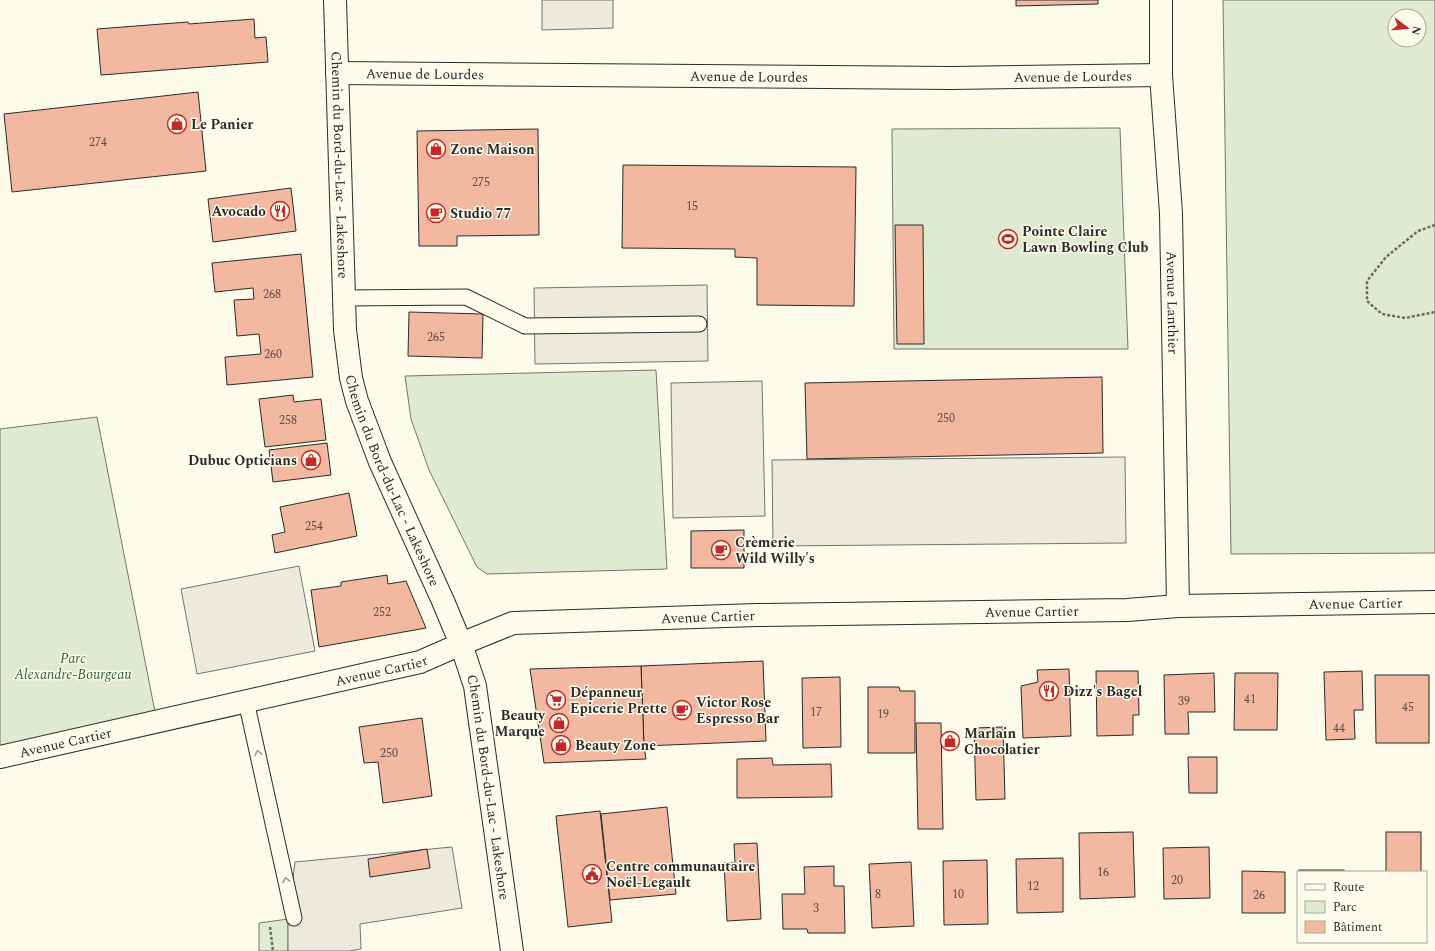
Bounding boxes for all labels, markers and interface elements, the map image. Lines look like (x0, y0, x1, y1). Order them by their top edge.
north arrow (1387, 8, 1427, 48)
text: N (1407, 24, 1426, 37)
street label: Chemin du Bord-du-Lac - Lakeshore (326, 51, 353, 279)
street label: Avenue de Lourdes (366, 63, 484, 85)
street label: Avenue de Lourdes (1014, 65, 1132, 88)
street label: Avenue de Lourdes (690, 66, 808, 88)
shop icon: Le Panier (166, 113, 188, 135)
place label: Le Panier (191, 114, 253, 135)
house number: 274 (89, 133, 107, 152)
shop icon: Zone Maison (425, 138, 447, 160)
place label: Zone Maison (450, 139, 535, 160)
house number: 275 (472, 173, 490, 192)
house number: 15 (686, 197, 698, 216)
restaurant icon: Avocado (269, 200, 291, 222)
place label: Avocado (211, 201, 266, 222)
cafe icon: Studio 77 (425, 202, 447, 224)
place label: Studio 77 (450, 203, 512, 224)
place label: Pointe Claire Lawn Bowling Club (1022, 221, 1148, 258)
sports icon: Pointe Claire Lawn Bowling Club (997, 228, 1019, 250)
street label: Avenue Lanthier (1161, 251, 1184, 355)
house number: 268 (263, 285, 281, 304)
house number: 265 (427, 328, 445, 347)
house number: 260 (264, 345, 282, 364)
street label: Chemin du Bord-du-Lac - Lakeshore (339, 372, 445, 590)
house number: 250 (937, 409, 955, 428)
house number: 258 (279, 411, 297, 430)
shop icon: Dubuc Opticians (300, 449, 322, 471)
place label: Dubuc Opticians (188, 450, 297, 471)
house number: 254 (305, 517, 323, 536)
place label: Crèmerie Wild Willy's (735, 532, 815, 569)
cafe icon: Crèmerie Wild Willy's (710, 539, 732, 561)
street label: Avenue Cartier (1308, 592, 1403, 615)
street label: Avenue Cartier (985, 601, 1079, 623)
house number: 252 (373, 603, 391, 622)
street label: Avenue Cartier (660, 605, 756, 629)
park label: Parc Alexandre-Bourgeau (13, 648, 132, 685)
street label: Avenue Cartier (333, 650, 432, 692)
street label: Chemin du Bord-du-Lac - Lakeshore (461, 672, 515, 902)
restaurant icon: Dizz's Bagel (1038, 680, 1060, 702)
place label: Dizz's Bagel (1063, 681, 1143, 702)
place label: Dépanneur Epicerie Prette (570, 682, 667, 719)
supermarket icon: Dépanneur Epicerie Prette (545, 689, 567, 711)
house number: 41 (1244, 690, 1256, 709)
place label: Victor Rose Espresso Bar (696, 692, 779, 729)
house number: 39 (1178, 692, 1190, 711)
house number: 45 (1402, 698, 1414, 717)
cafe icon: Victor Rose Espresso Bar (671, 699, 693, 721)
house number: 17 (810, 703, 822, 722)
place label: Beauty Marque (495, 705, 546, 742)
house number: 19 (877, 705, 889, 724)
shop icon: Beauty Marque (548, 712, 570, 734)
house number: 44 (1333, 719, 1345, 738)
street label: Avenue Cartier (17, 722, 114, 763)
place label: Marlain Chocolatier (964, 723, 1040, 760)
shop icon: Marlain Chocolatier (939, 730, 961, 752)
shop icon: Beauty Zone (550, 734, 572, 756)
place label: Beauty Zone (575, 735, 656, 756)
house number: 250 (380, 744, 398, 763)
one-way arrow (254, 749, 262, 756)
place label: Centre communautaire Noël-Legault (606, 856, 756, 893)
public building icon: Centre communautaire Noël-Legault (581, 863, 603, 885)
house number: 16 (1097, 863, 1109, 882)
house number: 20 (1171, 871, 1183, 890)
legend (1297, 871, 1427, 943)
one-way arrow (282, 876, 290, 883)
house number: 12 (1027, 877, 1039, 896)
text: Route (1333, 878, 1364, 897)
house number: 8 (875, 885, 881, 904)
house number: 10 (952, 885, 964, 904)
house number: 26 (1253, 886, 1265, 905)
text: Parc (1333, 898, 1357, 917)
house number: 3 (813, 899, 819, 918)
text: Bâtiment (1333, 918, 1382, 937)

